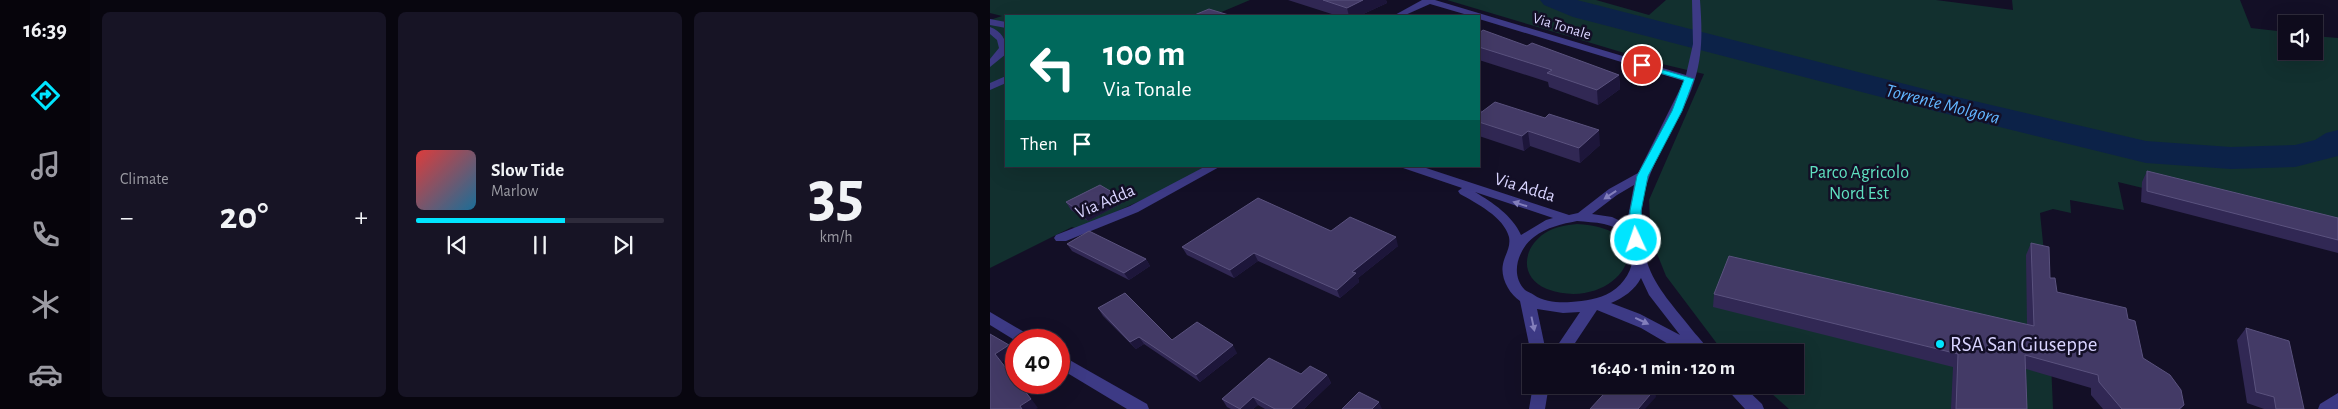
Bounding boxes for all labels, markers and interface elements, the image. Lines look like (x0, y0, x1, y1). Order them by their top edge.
street label: Via Tonale (1531, 10, 1593, 42)
map controls (2278, 15, 2323, 60)
button: sound (2278, 15, 2323, 60)
text: 16:39 (23, 19, 67, 41)
icon: left (1020, 35, 1085, 100)
text: 100 m (1103, 37, 1186, 72)
pin (1621, 44, 1663, 86)
icon: arrive (1628, 51, 1656, 79)
icon: directions (28, 78, 63, 113)
text: Via Tonale (1103, 78, 1192, 100)
water label: Torrente Molgora (1884, 81, 2002, 128)
icon: arrive (1068, 130, 1096, 158)
text: Then (1020, 135, 1058, 154)
icon: music (28, 148, 63, 183)
text: Slow Tide (491, 161, 564, 180)
text: 35 (808, 163, 864, 228)
park label: Parco Agricolo Nord Est (1809, 164, 1909, 203)
street label: Via Adda (1492, 170, 1557, 206)
text: Climate (120, 171, 169, 187)
street label: Via Adda (1073, 181, 1138, 222)
text: Marlow (491, 183, 538, 199)
one-way arrow (1604, 190, 1617, 200)
text: 20° (220, 198, 268, 236)
one-way arrow (1512, 200, 1527, 207)
text: − (120, 204, 133, 232)
text: + (355, 204, 368, 232)
position arrow (1609, 213, 1661, 265)
icon: phone (28, 217, 63, 252)
text: km/h (819, 229, 853, 245)
icon: previous (443, 231, 471, 259)
icon: pause (526, 231, 554, 259)
icon: next (609, 231, 637, 259)
icon: climate (28, 287, 63, 322)
one-way arrow (1529, 317, 1537, 333)
one-way arrow (1635, 318, 1649, 326)
speed limit sign: 40 (1005, 329, 1070, 394)
place label: RSA San Giuseppe (1950, 334, 2097, 355)
marker: RSA San Giuseppe (1934, 338, 1946, 350)
icon: car (28, 357, 63, 392)
text: 16:40 · 1 min · 120 m (1591, 359, 1735, 378)

